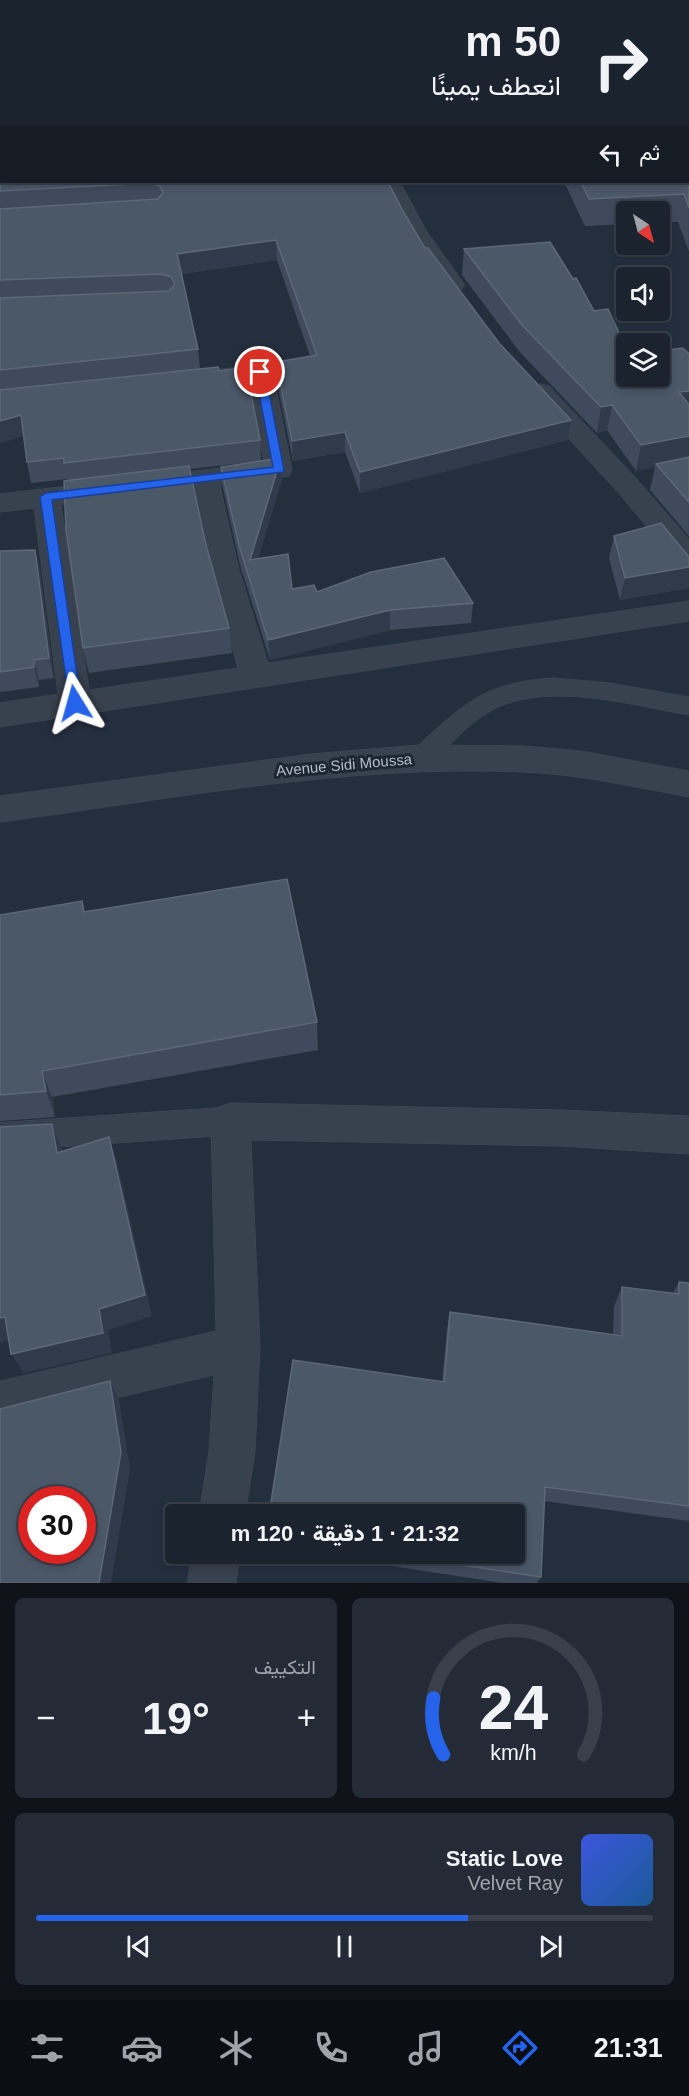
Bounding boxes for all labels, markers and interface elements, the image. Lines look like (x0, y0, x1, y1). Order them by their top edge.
text: 50 m (465, 18, 561, 65)
icon: right (582, 24, 660, 102)
text: انعطف يمينًا (431, 71, 561, 101)
icon: left (594, 138, 627, 171)
text: ثم (639, 140, 660, 165)
north arrow (616, 201, 670, 255)
map controls (616, 201, 670, 387)
button: sound (616, 267, 670, 321)
button: layers (616, 333, 670, 387)
pin (234, 346, 285, 397)
icon: arrive (243, 355, 276, 388)
position arrow (43, 671, 107, 735)
street label: Avenue Sidi Moussa (275, 750, 413, 779)
speed limit sign: 30 (18, 1486, 96, 1564)
text: 21:32 · 1 دقيقة · 120 m (231, 1521, 459, 1546)
text: التكييف (254, 1656, 316, 1678)
text: 24 (478, 1673, 548, 1742)
text: 19° (142, 1693, 210, 1744)
text: − (36, 1699, 55, 1736)
text: + (297, 1699, 316, 1736)
text: km/h (490, 1741, 536, 1765)
text: Static Love (446, 1846, 563, 1871)
text: Velvet Ray (467, 1872, 563, 1894)
icon: previous (122, 1930, 155, 1963)
icon: pause (328, 1930, 361, 1963)
icon: next (534, 1930, 567, 1963)
icon: filters (26, 2027, 68, 2069)
icon: car (121, 2027, 163, 2069)
icon: climate (215, 2027, 257, 2069)
icon: phone (310, 2027, 352, 2069)
icon: music (405, 2027, 447, 2069)
icon: directions (499, 2027, 541, 2069)
text: 21:31 (594, 2033, 663, 2063)

